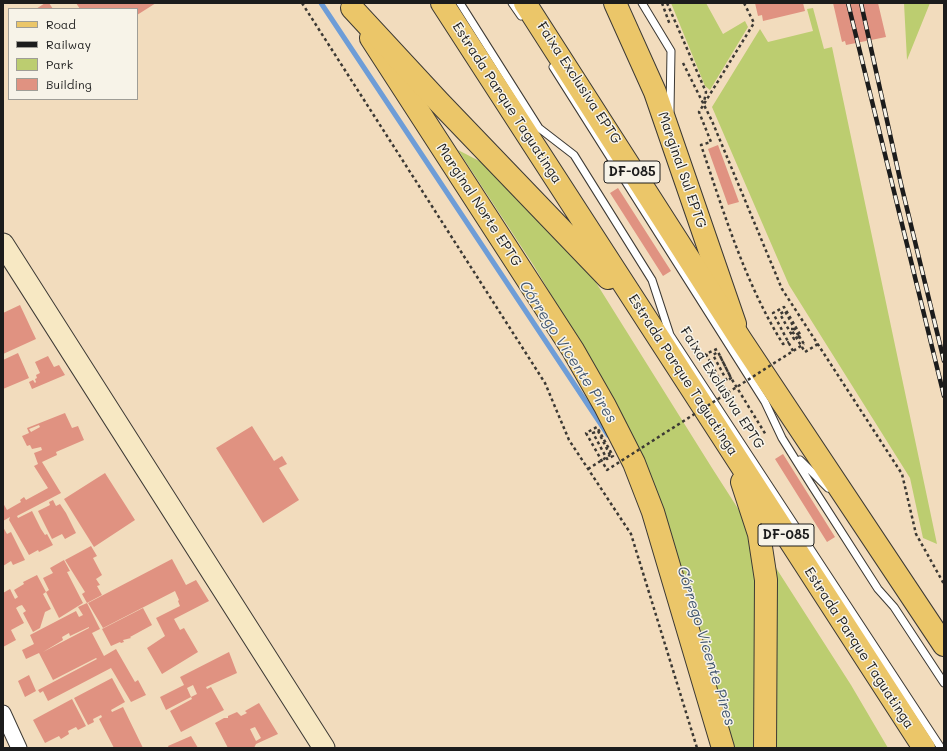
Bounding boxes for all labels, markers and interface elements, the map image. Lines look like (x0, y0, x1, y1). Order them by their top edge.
legend (8, 8, 138, 100)
text: Road (46, 16, 76, 32)
street label: Estrada Parque Taguatinga (448, 19, 566, 187)
street label: Faixa Exclusiva EPTG (533, 19, 625, 147)
text: Railway (46, 36, 91, 52)
text: Park (46, 56, 73, 72)
text: Building (46, 76, 92, 92)
street label: Marginal Sul EPTG (654, 110, 710, 230)
street label: Marginal Norte EPTG (433, 140, 525, 270)
road number: DF-085 (604, 161, 660, 183)
water label: Córrego Vicente Pires (515, 278, 621, 426)
street label: Estrada Parque Taguatinga (624, 291, 742, 459)
street label: Faixa Exclusiva EPTG (676, 324, 768, 452)
road number: DF-085 (758, 524, 814, 546)
water label: Córrego Vicente Pires (673, 564, 739, 728)
street label: Estrada Parque Taguatinga (800, 564, 918, 732)

